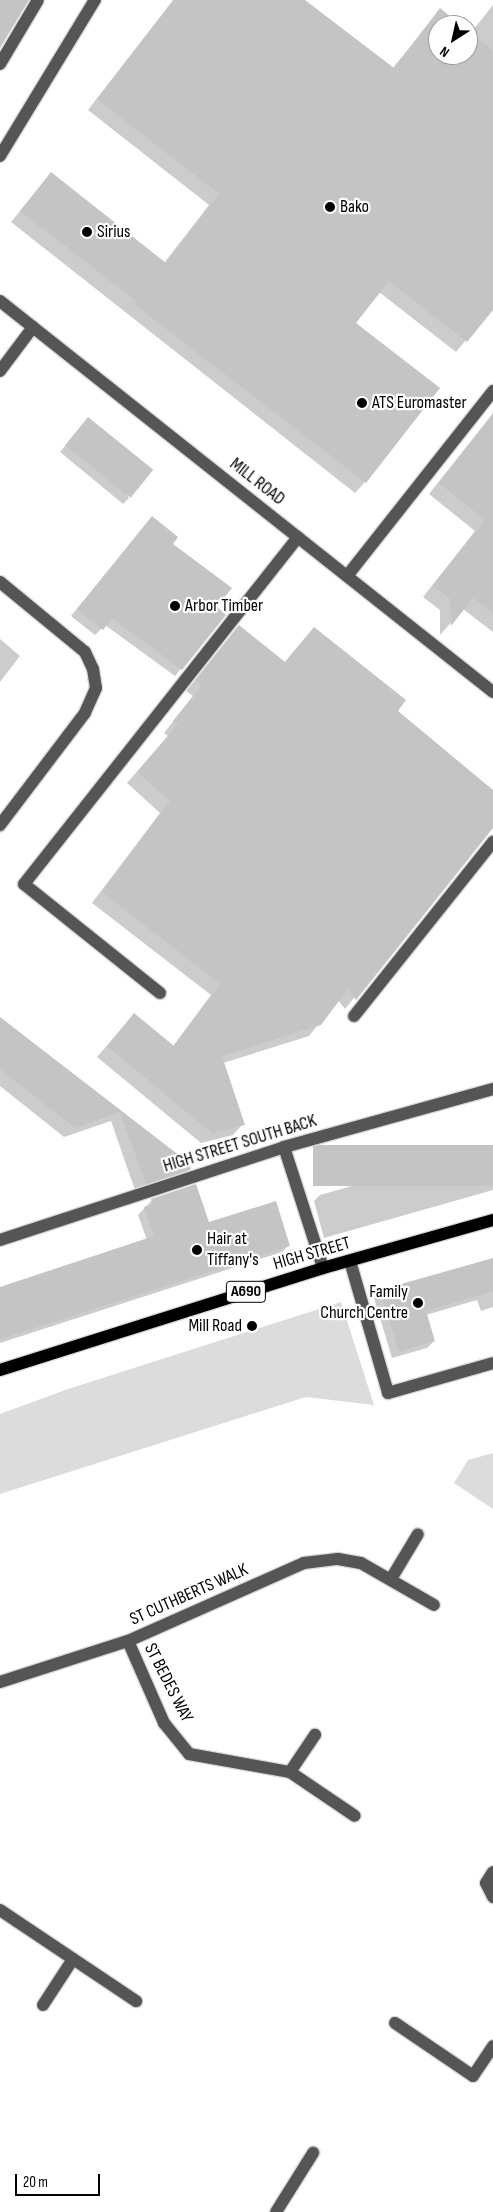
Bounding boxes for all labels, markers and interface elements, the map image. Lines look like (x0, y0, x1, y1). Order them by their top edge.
north arrow (428, 15, 478, 65)
text: N (437, 43, 453, 61)
place label: Bako (340, 196, 369, 218)
marker: Bako (324, 201, 336, 213)
place label: Sirius (97, 221, 131, 243)
marker: Sirius (81, 226, 93, 238)
place label: ATS Euromaster (372, 392, 467, 414)
marker: ATS Euromaster (356, 397, 368, 409)
street label: MILL ROAD (225, 454, 289, 510)
place label: Arbor Timber (185, 595, 263, 617)
marker: Arbor Timber (169, 600, 181, 612)
street label: HIGH STREET SOUTH BACK (161, 1110, 319, 1178)
place label: Hair at Tiffany's (207, 1229, 259, 1272)
street label: HIGH STREET (271, 1233, 353, 1275)
marker: Hair at Tiffany's (191, 1244, 203, 1256)
road number: A690 (225, 1278, 267, 1305)
place label: Family Church Centre (320, 1282, 408, 1325)
marker: Family Church Centre (412, 1297, 424, 1309)
place label: Mill Road (188, 1315, 242, 1337)
marker: Mill Road (246, 1320, 258, 1332)
street label: ST CUTHBERTS WALK (127, 1559, 251, 1631)
street label: ST BEDES WAY (139, 1640, 197, 1726)
scale bar (18, 2164, 102, 2196)
text: 20 m (23, 2173, 48, 2192)

